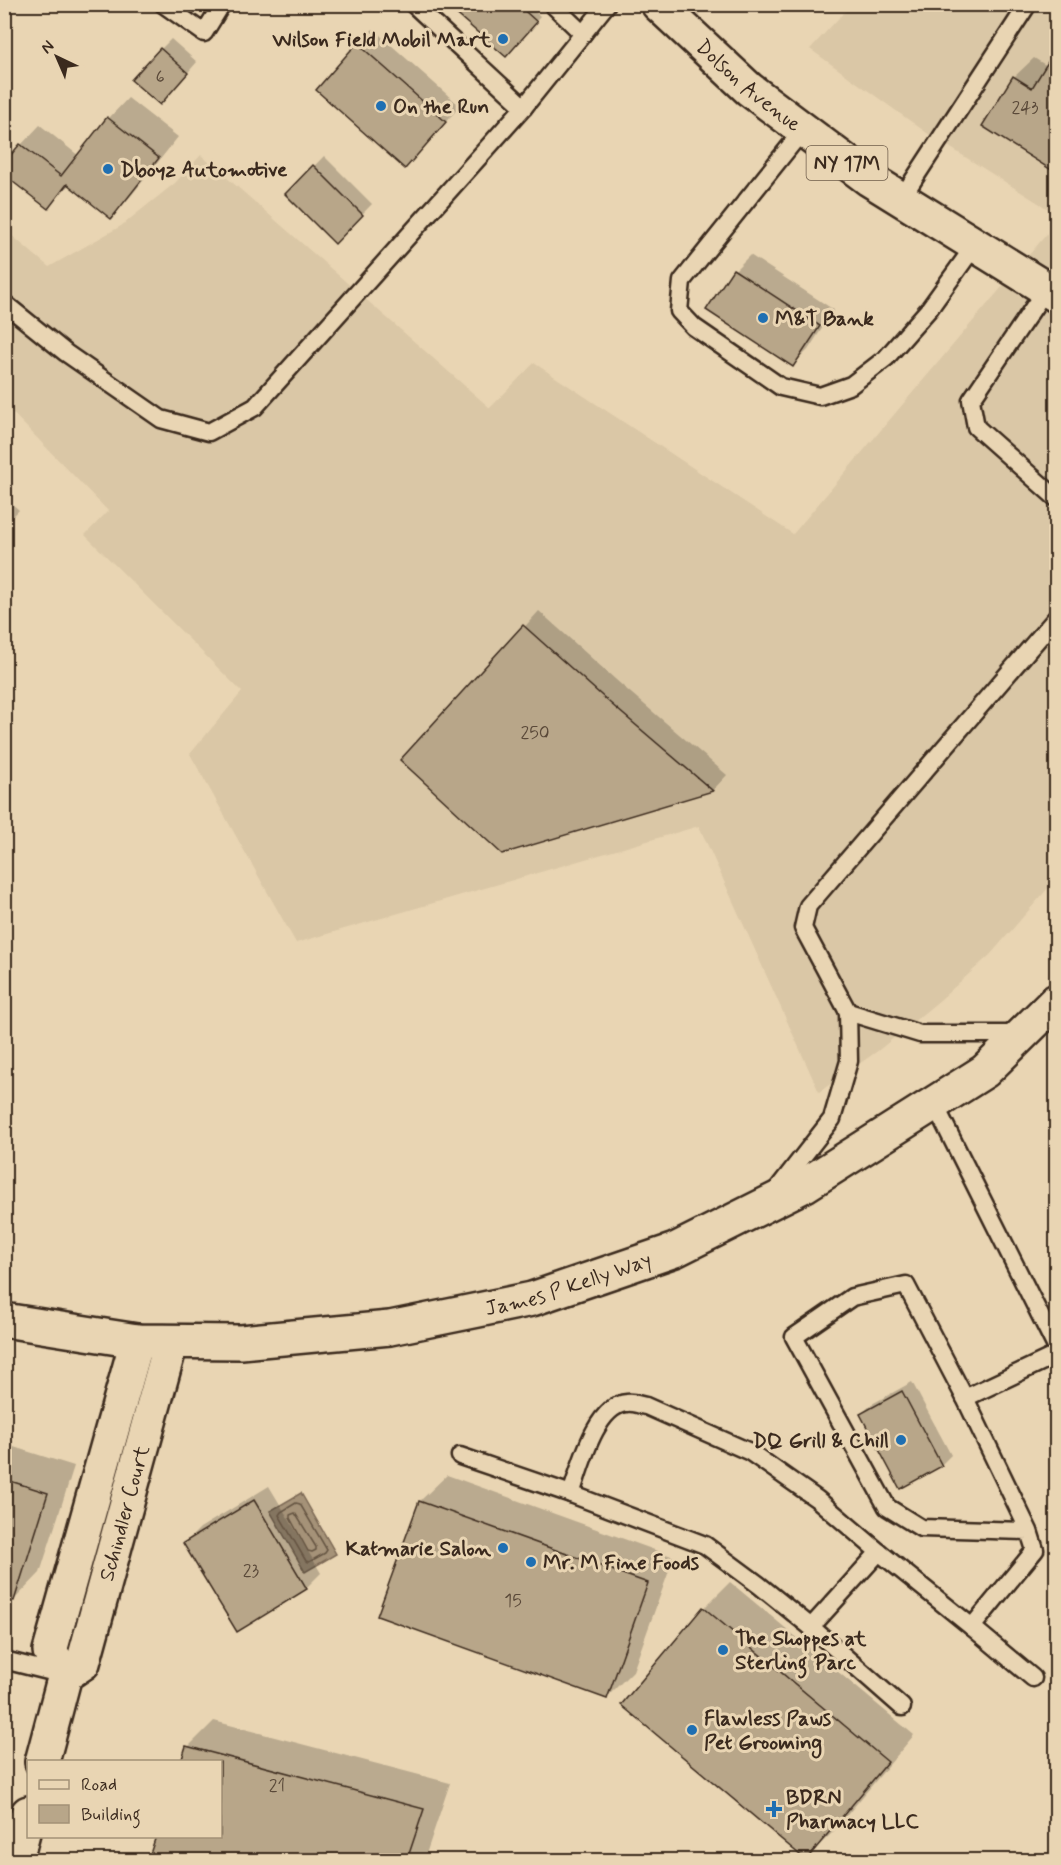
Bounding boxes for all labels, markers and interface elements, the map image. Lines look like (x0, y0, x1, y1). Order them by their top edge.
place label: Wilson Field Mobil Mart (272, 26, 492, 54)
north arrow (27, 27, 87, 87)
marker: Wilson Field Mobil Mart (496, 32, 510, 46)
street label: Dolson Avenue (689, 33, 807, 139)
text: N (36, 36, 59, 59)
house number: 6 (155, 65, 165, 89)
place label: On the Run (393, 93, 489, 121)
house number: 243 (1011, 96, 1039, 120)
marker: On the Run (374, 99, 388, 113)
road number: NY 17M (806, 146, 888, 180)
place label: Dboyz Automotive (120, 156, 288, 184)
marker: Dboyz Automotive (101, 162, 115, 176)
place label: M&T Bank (775, 305, 874, 333)
marker: M&T Bank (756, 311, 770, 325)
house number: 250 (520, 721, 550, 745)
street label: James P Kelly Way (483, 1246, 655, 1323)
place label: DQ Grill & Chill (753, 1427, 889, 1455)
marker: DQ Grill & Chill (894, 1433, 908, 1447)
street label: Schindler Court (93, 1442, 157, 1584)
place label: Katmarie Salon (345, 1535, 492, 1563)
marker: Katmarie Salon (496, 1541, 510, 1555)
place label: Mr. M Fine Foods (543, 1549, 700, 1577)
marker: Mr. M Fine Foods (524, 1555, 538, 1569)
house number: 23 (243, 1559, 260, 1583)
house number: 15 (504, 1589, 522, 1613)
place label: The Shoppes at Sterling Parc (735, 1625, 867, 1679)
marker: The Shoppes at Sterling Parc (716, 1643, 730, 1657)
place label: Flawless Paws Pet Grooming (704, 1705, 832, 1759)
marker: Flawless Paws Pet Grooming (685, 1723, 699, 1737)
legend (27, 1760, 222, 1838)
text: Road (81, 1773, 117, 1797)
house number: 21 (269, 1774, 285, 1798)
place label: BDRN Pharmacy LLC (786, 1784, 919, 1836)
marker: BDRN Pharmacy LLC (767, 1802, 781, 1816)
text: Building (81, 1803, 141, 1829)

